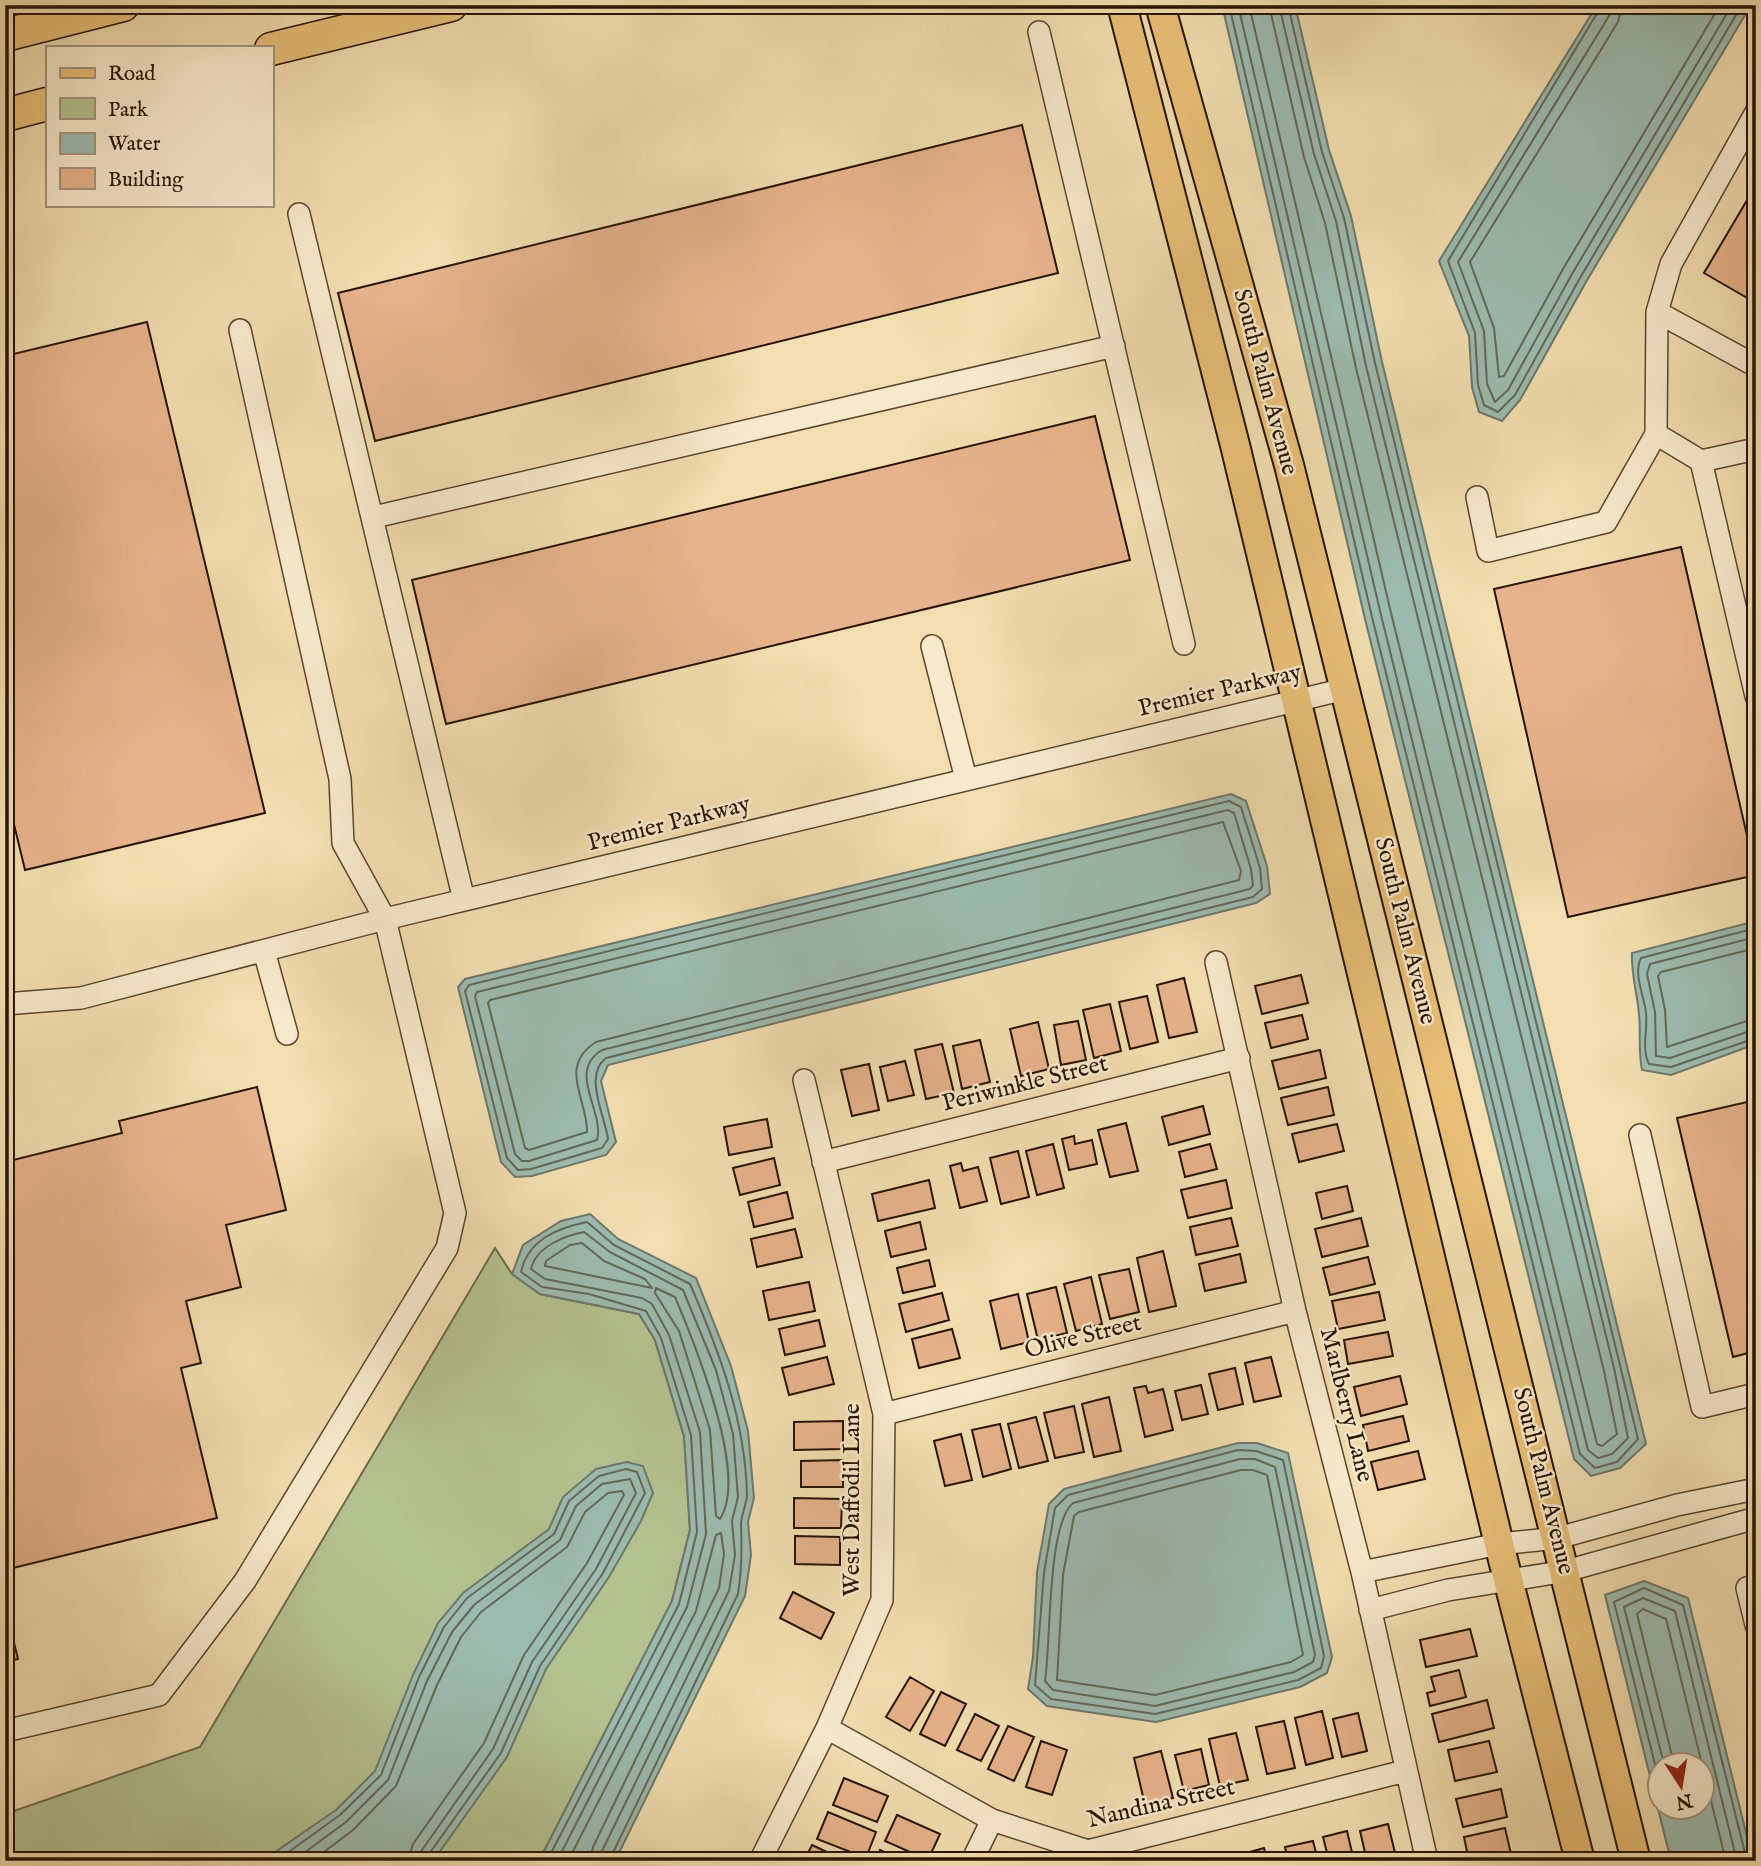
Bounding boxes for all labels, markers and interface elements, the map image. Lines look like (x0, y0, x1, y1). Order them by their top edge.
legend (46, 46, 273, 206)
text: Road (108, 61, 156, 88)
text: Park (108, 97, 149, 124)
text: Water (108, 131, 161, 158)
text: Building (108, 167, 184, 194)
street label: South Palm Avenue (1225, 285, 1305, 479)
street label: Premier Parkway (1135, 657, 1305, 725)
street label: Premier Parkway (584, 789, 754, 859)
street label: South Palm Avenue (1367, 834, 1443, 1028)
street label: Periwinkle Street (939, 1048, 1111, 1120)
street label: Olive Street (1021, 1308, 1145, 1366)
street label: Marlberry Lane (1312, 1325, 1380, 1485)
street label: South Palm Avenue (1505, 1384, 1581, 1578)
street label: West Daffodil Lane (837, 1403, 868, 1597)
north arrow (1646, 1750, 1716, 1820)
street label: Nandina Street (1084, 1772, 1238, 1836)
text: N (1673, 1787, 1696, 1814)

